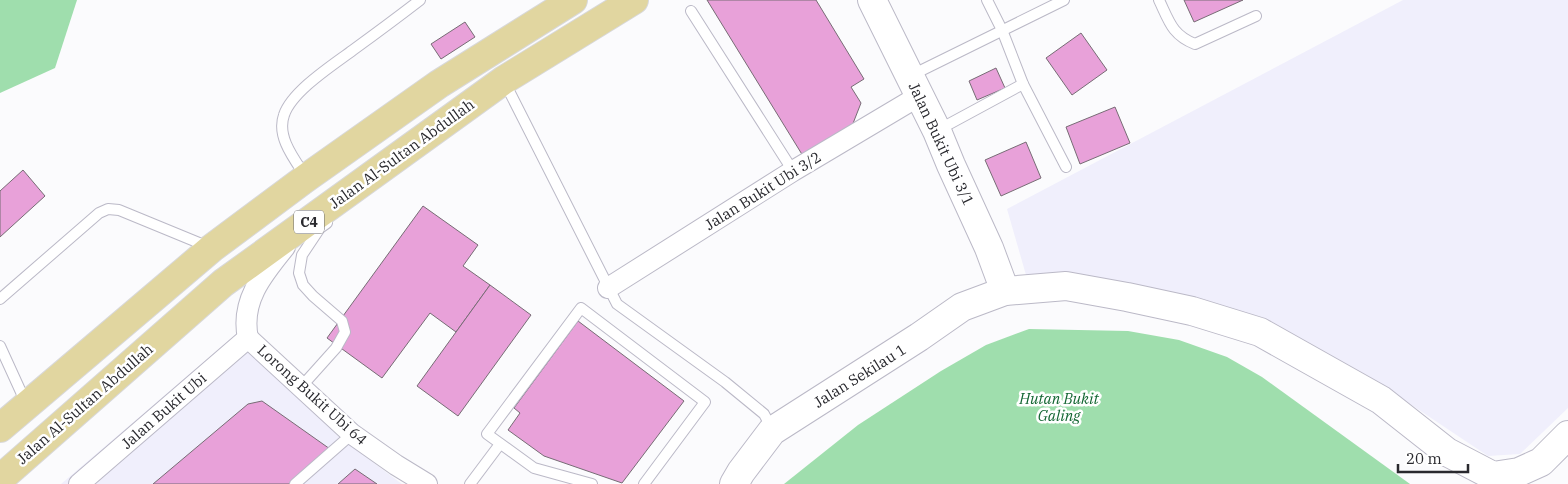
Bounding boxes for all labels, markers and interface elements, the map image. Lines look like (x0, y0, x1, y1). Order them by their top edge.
street label: Jalan Bukit Ubi 3/1 (905, 79, 978, 208)
street label: Jalan Al-Sultan Abdullah (326, 95, 478, 213)
street label: Jalan Bukit Ubi 3/2 (701, 147, 825, 234)
road number: C4 (294, 210, 324, 233)
street label: Jalan Al-Sultan Abdullah (13, 339, 157, 468)
street label: Lorong Bukit Ubi 64 (253, 340, 371, 449)
street label: Jalan Sekilau 1 (810, 340, 909, 412)
street label: Jalan Bukit Ubi (117, 368, 210, 453)
park label: Hutan Bukit Galing (1018, 389, 1100, 425)
scale bar (1398, 442, 1468, 474)
text: 20 m (1406, 449, 1442, 468)

